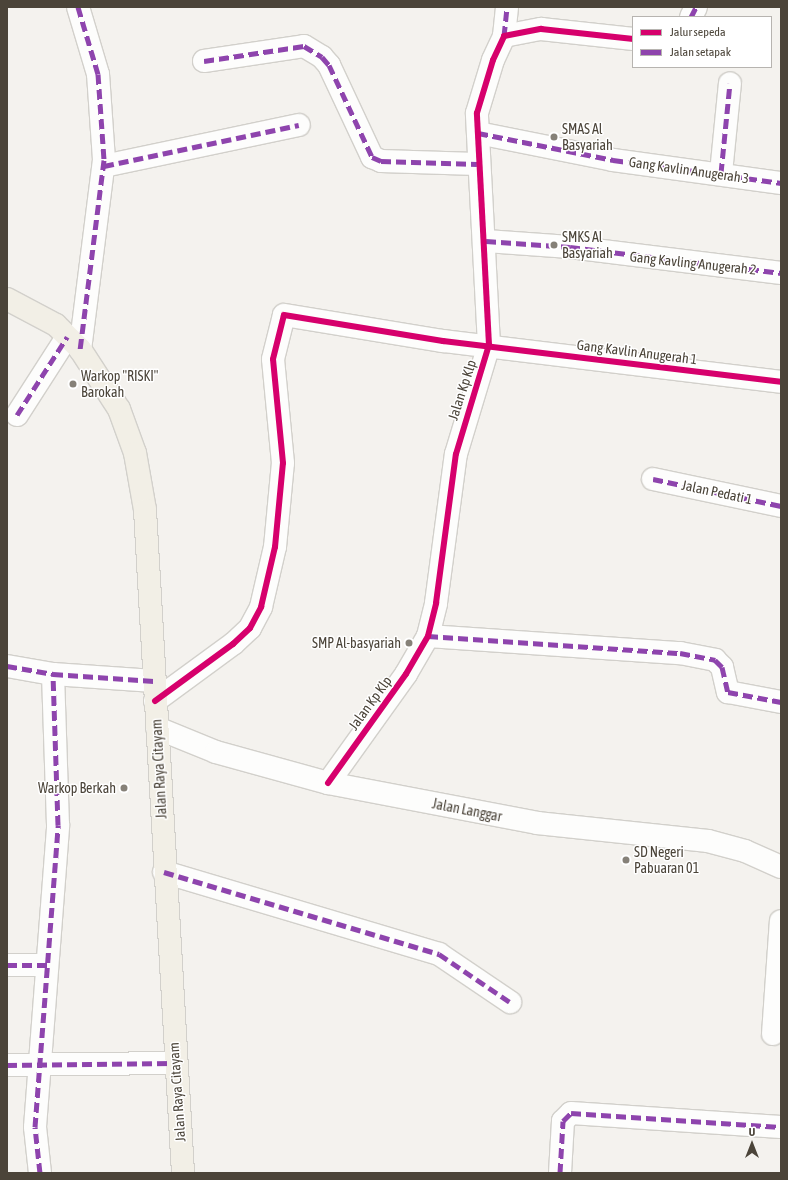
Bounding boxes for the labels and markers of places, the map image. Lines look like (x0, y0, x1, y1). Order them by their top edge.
place label: SMAS Al Basyariah (562, 121, 613, 154)
marker: SMAS Al Basyariah (549, 132, 559, 142)
place label: SMKS Al Basyariah (562, 229, 613, 262)
marker: SMKS Al Basyariah (549, 240, 559, 250)
place label: Warkop "RISKI" Barokah (81, 368, 158, 400)
marker: Warkop "RISKI" Barokah (68, 379, 78, 389)
place label: SMP Al-basyariah (312, 635, 401, 651)
marker: SMP Al-basyariah (404, 638, 414, 648)
place label: Warkop Berkah (38, 780, 116, 796)
marker: Warkop Berkah (119, 783, 129, 793)
place label: SD Negeri Pabuaran 01 (634, 844, 699, 876)
marker: SD Negeri Pabuaran 01 (621, 855, 631, 865)

